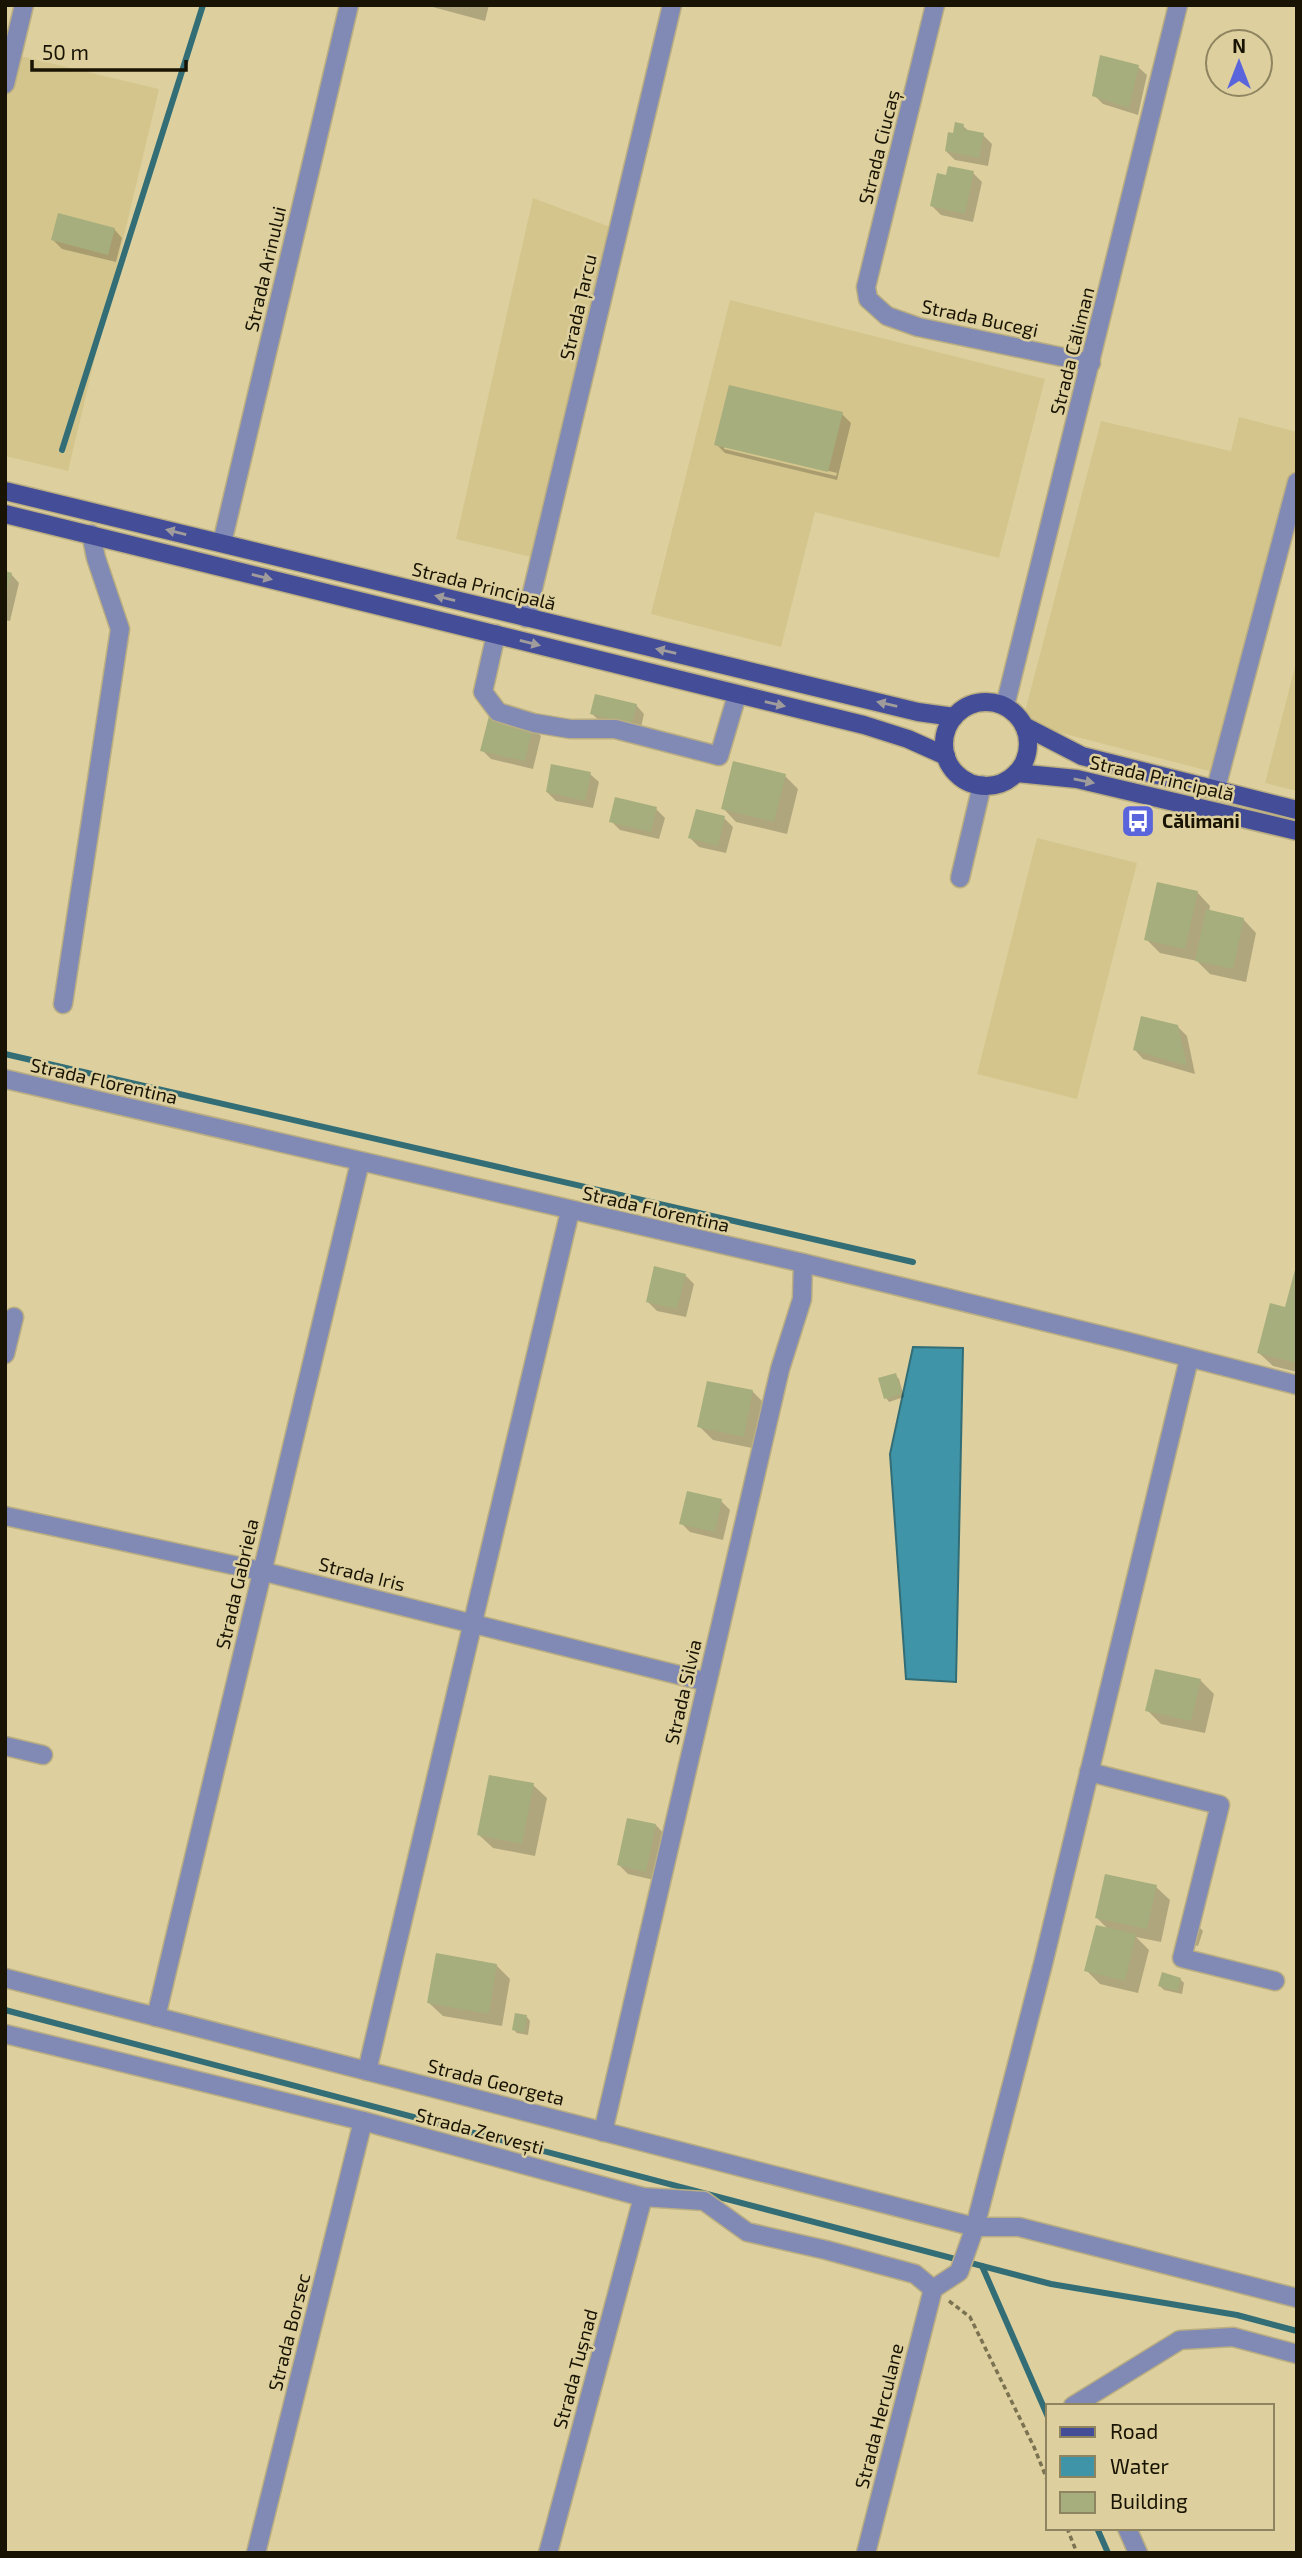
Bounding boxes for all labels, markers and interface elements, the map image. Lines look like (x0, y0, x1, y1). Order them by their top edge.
scale bar (32, 28, 186, 72)
north arrow (1204, 28, 1274, 98)
text: N (1232, 34, 1246, 57)
text: 50 m (42, 39, 89, 64)
street label: Strada Ciucaș (853, 87, 906, 207)
street label: Strada Arinului (239, 204, 290, 334)
street label: Strada Țarcu (554, 252, 603, 363)
street label: Strada Căliman (1044, 284, 1099, 417)
street label: Strada Bucegi (920, 294, 1041, 341)
one-way arrow (165, 526, 187, 537)
street label: Strada Principală (410, 557, 558, 615)
one-way arrow (251, 571, 273, 582)
one-way arrow (433, 592, 455, 603)
one-way arrow (519, 638, 541, 649)
one-way arrow (655, 646, 677, 657)
one-way arrow (764, 699, 786, 710)
one-way arrow (876, 699, 898, 710)
street label: Strada Principală (1088, 750, 1237, 805)
one-way arrow (1073, 776, 1095, 787)
bus stop icon: Călimani (1119, 802, 1157, 840)
place label: Călimani (1162, 809, 1240, 832)
street label: Strada Florentina (28, 1052, 180, 1109)
street label: Strada Florentina (580, 1180, 732, 1237)
street label: Strada Gabriela (210, 1516, 263, 1651)
street label: Strada Iris (316, 1552, 408, 1595)
street label: Strada Silvia (659, 1637, 706, 1747)
street label: Strada Georgeta (425, 2053, 567, 2110)
street label: Strada Zervești (413, 2102, 547, 2161)
street label: Strada Borsec (263, 2271, 314, 2393)
street label: Strada Tușnad (547, 2306, 603, 2432)
street label: Strada Herculane (849, 2341, 908, 2491)
legend (1046, 2404, 1274, 2530)
text: Road (1110, 2418, 1158, 2443)
text: Water (1110, 2453, 1169, 2478)
text: Building (1110, 2488, 1188, 2513)

